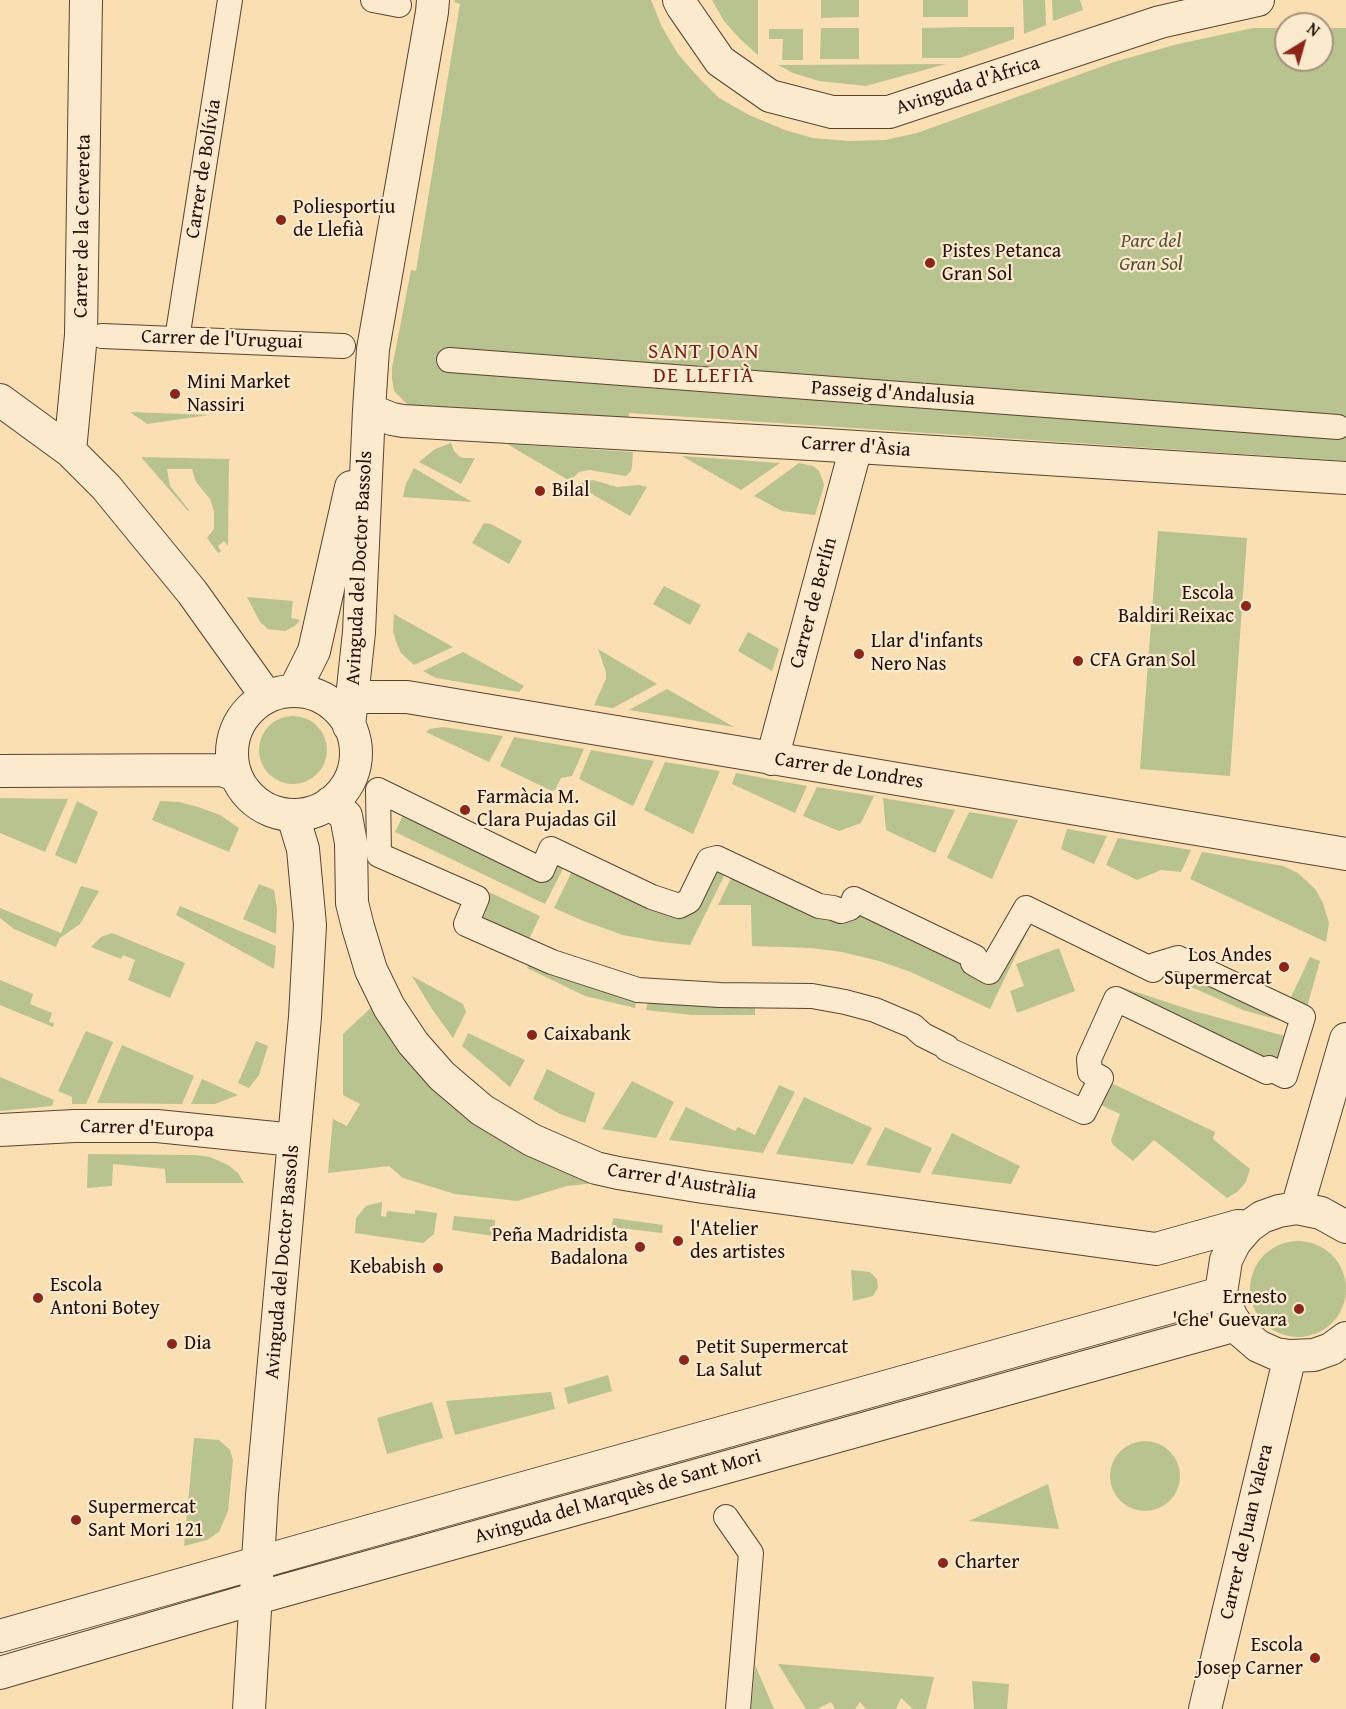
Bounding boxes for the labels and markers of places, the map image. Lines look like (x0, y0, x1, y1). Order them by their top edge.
place label: Poliesportiu de Llefià (293, 196, 395, 243)
marker: Poliesportiu de Llefià (274, 213, 288, 227)
place label: Pistes Petanca Gran Sol (942, 240, 1061, 287)
marker: Pistes Petanca Gran Sol (923, 256, 937, 270)
place label: Mini Market Nassiri (187, 371, 291, 418)
marker: Mini Market Nassiri (168, 387, 182, 401)
place label: Bilal (552, 479, 590, 503)
marker: Bilal (533, 484, 547, 498)
place label: Escola Baldiri Reixac (1118, 582, 1234, 629)
marker: Escola Baldiri Reixac (1239, 599, 1253, 613)
place label: Llar d'infants Nero Nas (871, 630, 983, 677)
marker: Llar d'infants Nero Nas (852, 647, 866, 661)
place label: CFA Gran Sol (1090, 649, 1196, 673)
marker: CFA Gran Sol (1071, 654, 1085, 668)
place label: Farmàcia M. Clara Pujadas Gil (477, 786, 617, 833)
marker: Farmàcia M. Clara Pujadas Gil (458, 803, 472, 817)
place label: Los Andes Supermercat (1164, 944, 1272, 991)
marker: Los Andes Supermercat (1277, 960, 1291, 974)
place label: Caixabank (544, 1023, 631, 1047)
marker: Caixabank (525, 1028, 539, 1042)
place label: l'Atelier des artistes (690, 1218, 785, 1265)
place label: Peña Madridista Badalona (492, 1224, 628, 1271)
marker: l'Atelier des artistes (671, 1234, 685, 1248)
marker: Peña Madridista Badalona (633, 1240, 647, 1254)
place label: Kebabish (350, 1256, 426, 1280)
marker: Kebabish (431, 1261, 445, 1275)
place label: Escola Antoni Botey (50, 1274, 160, 1321)
place label: Ernesto 'Che' Guevara (1172, 1286, 1287, 1333)
marker: Escola Antoni Botey (31, 1291, 45, 1305)
marker: Ernesto 'Che' Guevara (1292, 1302, 1306, 1316)
place label: Dia (184, 1332, 211, 1356)
place label: Petit Supermercat La Salut (696, 1336, 848, 1383)
marker: Dia (165, 1337, 179, 1351)
marker: Petit Supermercat La Salut (677, 1353, 691, 1367)
place label: Supermercat Sant Mori 121 (88, 1496, 204, 1543)
marker: Supermercat Sant Mori 121 (69, 1513, 83, 1527)
place label: Charter (955, 1551, 1019, 1575)
marker: Charter (936, 1556, 950, 1570)
place label: Escola Josep Carner (1197, 1634, 1303, 1681)
marker: Escola Josep Carner (1308, 1651, 1322, 1665)

